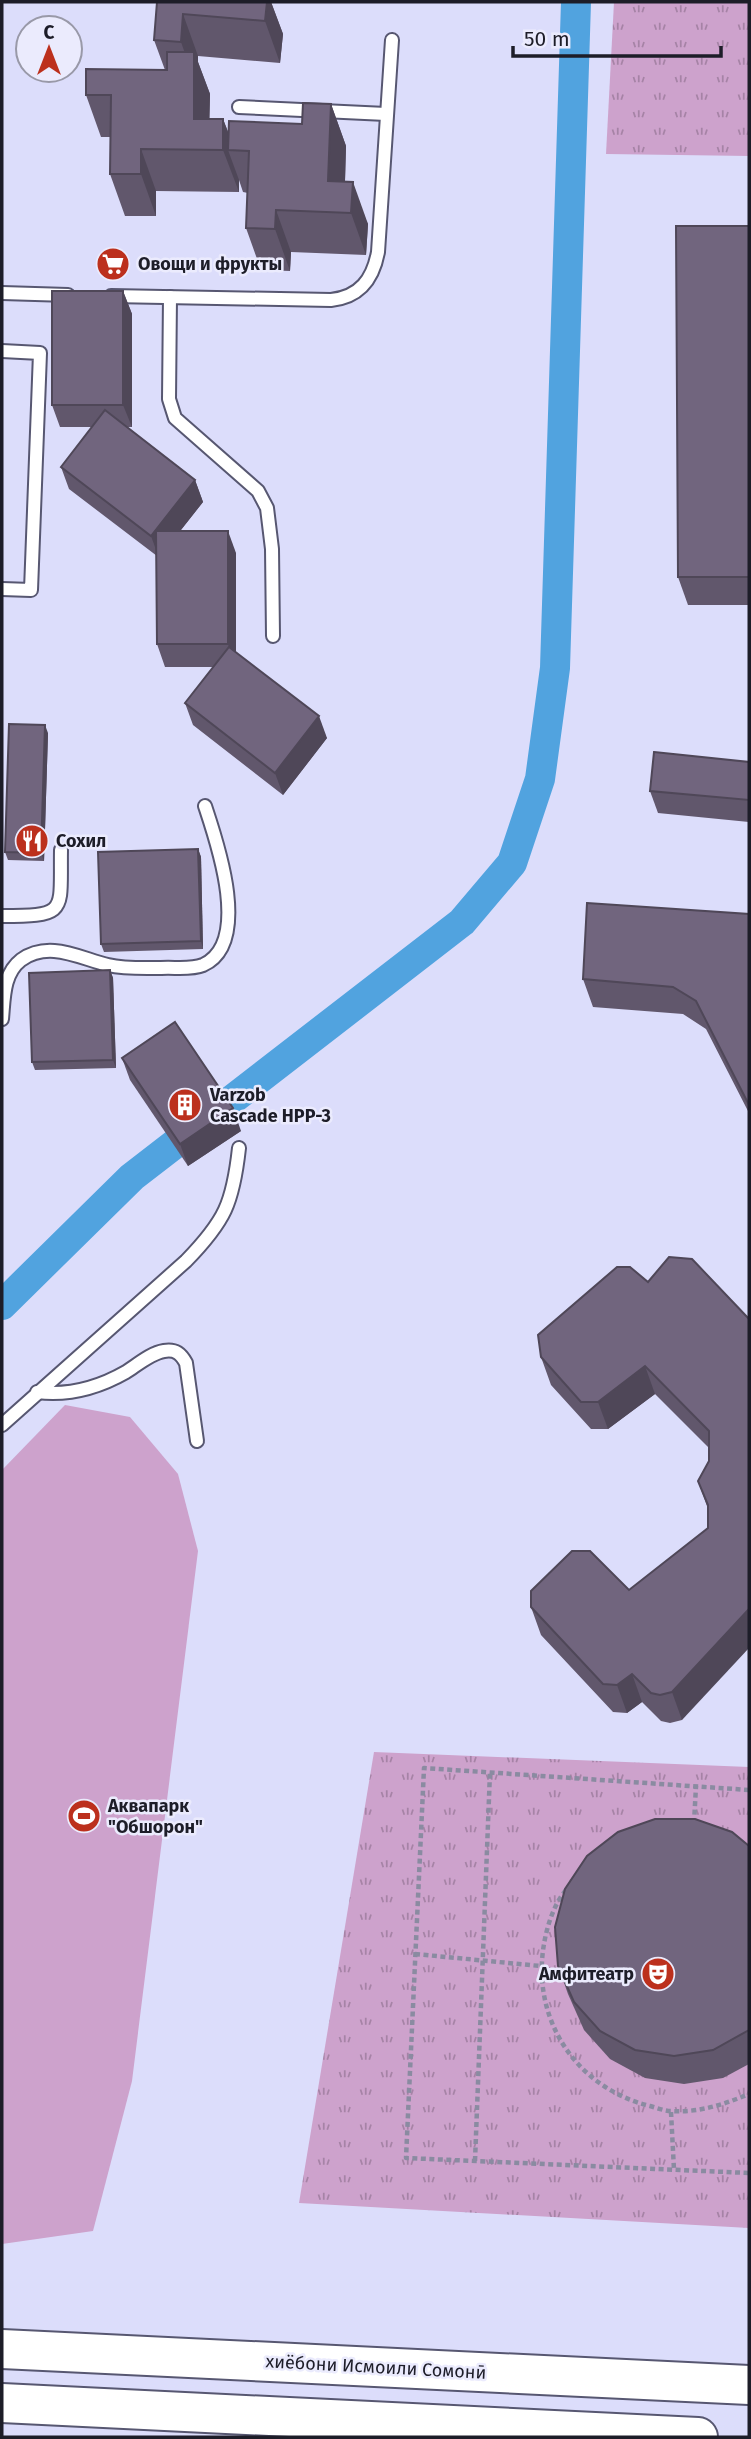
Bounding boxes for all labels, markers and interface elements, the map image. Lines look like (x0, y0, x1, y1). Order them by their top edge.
north arrow (14, 14, 84, 84)
scale bar (513, 14, 721, 58)
text: С (44, 21, 55, 44)
text: 50 m (524, 26, 570, 52)
supermarket icon: Овощи и фрукты (94, 245, 132, 283)
place label: Овощи и фрукты (138, 253, 282, 275)
restaurant icon: Сохил (13, 822, 51, 860)
place label: Сохил (56, 830, 106, 852)
place label: Varzob Cascade HPP-3 (209, 1084, 331, 1127)
building icon: Varzob Cascade HPP-3 (166, 1086, 204, 1124)
place label: Аквапарк "Обшорон" (107, 1795, 203, 1838)
sports icon: Аквапарк "Обшорон" (65, 1797, 103, 1835)
theatre icon: Aмфитеатр (639, 1955, 677, 1993)
place label: Aмфитеатр (538, 1963, 634, 1985)
street label: хиёбони Исмоили Сомонӣ (265, 2350, 487, 2384)

